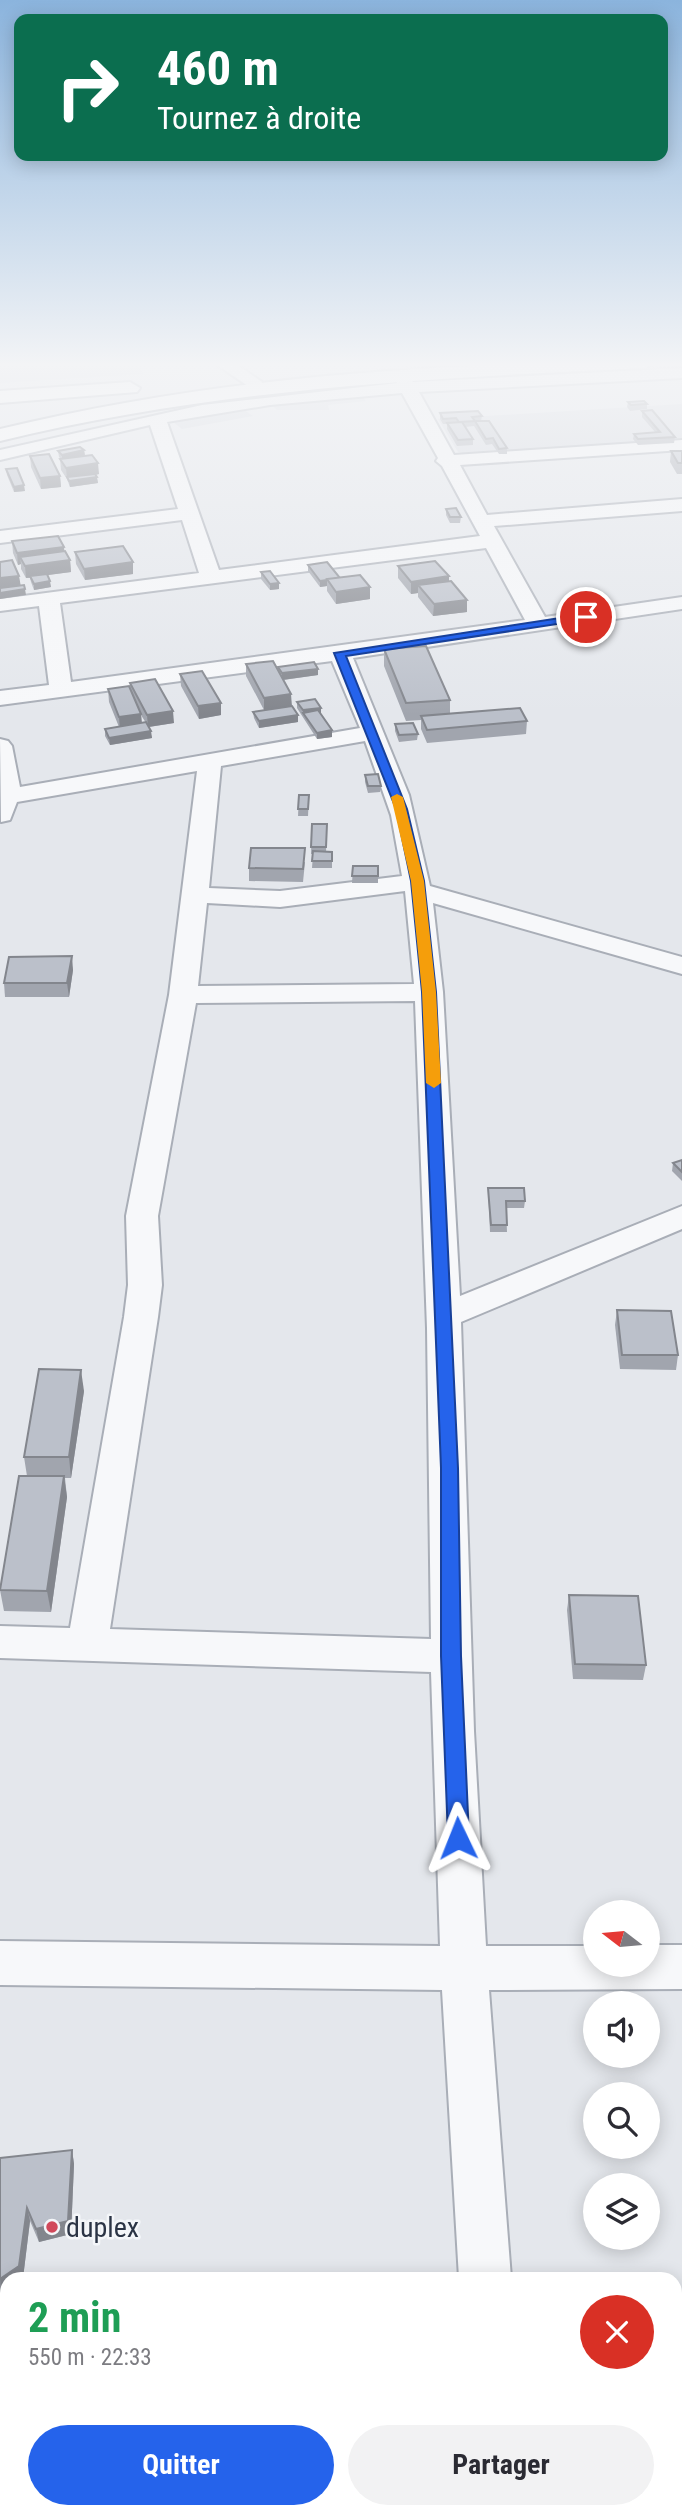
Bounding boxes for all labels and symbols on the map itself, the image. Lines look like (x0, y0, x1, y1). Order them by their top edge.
pin (556, 587, 616, 647)
position arrow (421, 1801, 495, 1875)
north arrow (583, 1900, 660, 1978)
place label: duplex (66, 2211, 139, 2244)
marker: duplex (44, 2219, 60, 2235)

